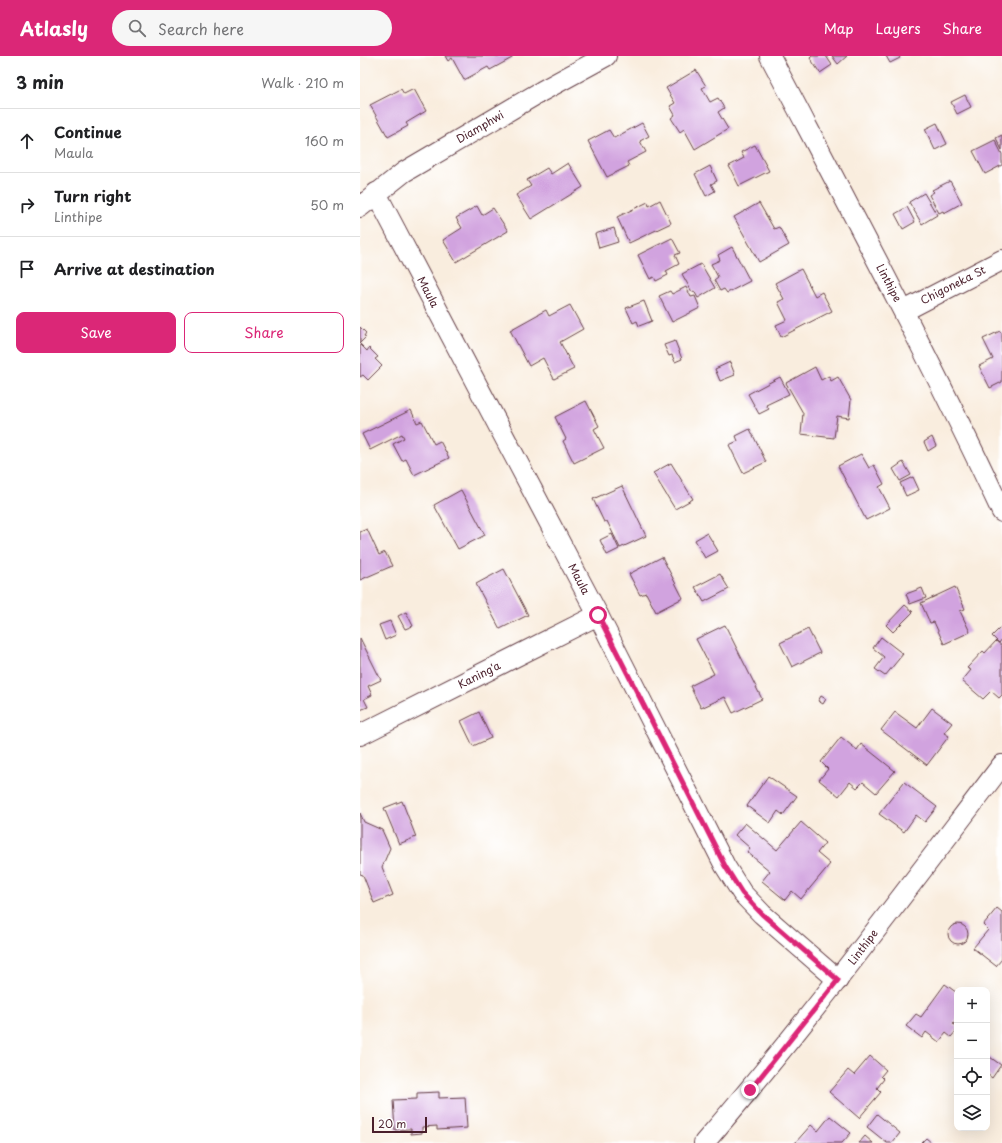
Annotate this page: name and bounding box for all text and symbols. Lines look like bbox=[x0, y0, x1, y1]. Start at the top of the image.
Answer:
search box bbox=[112, 10, 392, 46]
text: Atlasly bbox=[20, 14, 88, 42]
icon: search bbox=[126, 17, 148, 39]
text: Search here bbox=[158, 17, 244, 40]
text: Map bbox=[824, 18, 854, 39]
text: Layers bbox=[876, 18, 921, 39]
text: Share bbox=[943, 18, 982, 39]
text: 3 min bbox=[16, 69, 64, 95]
text: Walk · 210 m bbox=[261, 73, 344, 92]
street label: Diamphwi bbox=[453, 106, 507, 147]
text: Continue bbox=[54, 120, 122, 143]
icon: ahead bbox=[16, 130, 38, 152]
text: 160 m bbox=[305, 131, 344, 150]
text: Maula bbox=[54, 143, 93, 162]
text: Turn right bbox=[54, 184, 131, 207]
icon: right bbox=[16, 194, 38, 216]
text: 50 m bbox=[310, 195, 344, 214]
text: Linthipe bbox=[54, 207, 102, 226]
text: Arrive at destination bbox=[54, 257, 215, 280]
icon: arrive bbox=[16, 258, 38, 280]
street label: Linthipe bbox=[872, 261, 907, 305]
street label: Chigoneka St bbox=[917, 261, 989, 308]
street label: Maula bbox=[413, 273, 444, 311]
button: Save bbox=[16, 312, 176, 353]
button: Share bbox=[184, 312, 344, 353]
street label: Maula bbox=[564, 560, 595, 598]
route start bbox=[589, 606, 607, 624]
street label: Kaning'a bbox=[454, 657, 503, 693]
street label: Linthipe bbox=[843, 925, 882, 968]
map controls bbox=[954, 987, 990, 1131]
button: + bbox=[954, 987, 990, 1023]
button: − bbox=[954, 1023, 990, 1059]
button: locate bbox=[954, 1059, 990, 1095]
route end bbox=[741, 1081, 759, 1099]
button: layers bbox=[954, 1095, 990, 1131]
scale bar bbox=[372, 1115, 427, 1134]
text: 20 m bbox=[378, 1115, 406, 1132]

